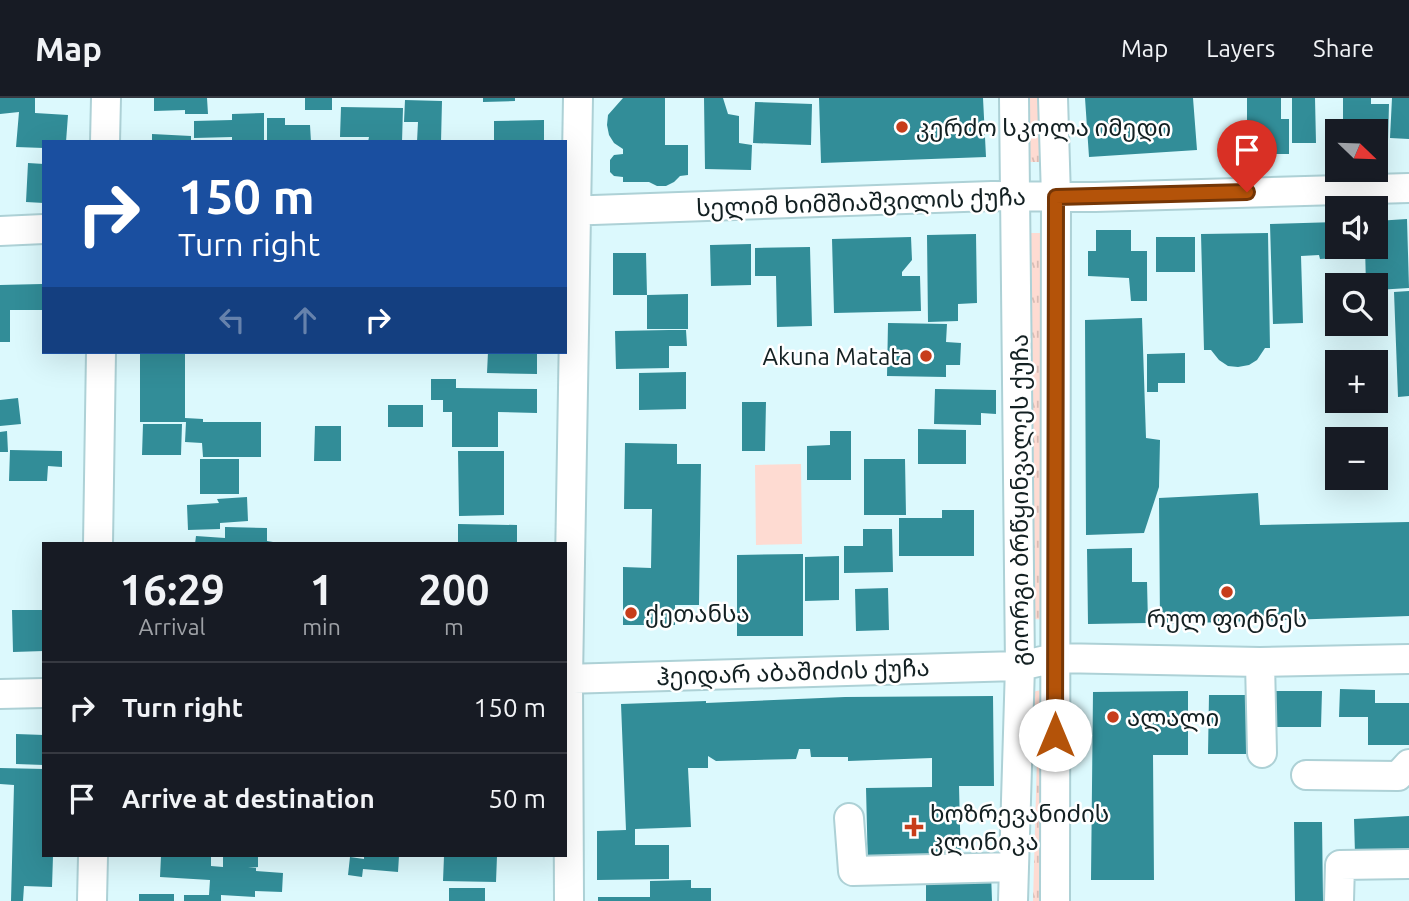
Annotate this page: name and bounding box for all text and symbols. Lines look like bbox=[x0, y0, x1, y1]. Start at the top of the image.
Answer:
text: Map bbox=[35, 30, 102, 67]
text: Map bbox=[1121, 35, 1168, 62]
text: Layers bbox=[1206, 35, 1275, 62]
text: Share bbox=[1313, 35, 1374, 62]
place label: კერძო სკოლა იმედი bbox=[916, 114, 1171, 142]
marker: კერძო სკოლა იმედი bbox=[894, 119, 910, 135]
north arrow bbox=[1325, 119, 1388, 182]
map controls bbox=[1325, 119, 1388, 490]
pin bbox=[1217, 120, 1277, 192]
icon: arrive bbox=[1228, 131, 1266, 169]
icon: right bbox=[63, 168, 154, 259]
text: 150 m bbox=[178, 168, 315, 223]
street label: სელიმ ხიმშიაშვილის ქუჩა bbox=[696, 183, 1026, 222]
button: sound bbox=[1325, 196, 1388, 259]
text: Turn right bbox=[178, 226, 320, 262]
button: search bbox=[1325, 273, 1388, 336]
icon: left bbox=[213, 301, 251, 339]
icon: ahead bbox=[286, 301, 324, 339]
icon: right bbox=[359, 301, 397, 339]
street label: გიორგი ბრწყინვალეს ქუჩა bbox=[1006, 334, 1034, 666]
place label: Akuna Matata bbox=[762, 343, 912, 370]
marker: Akuna Matata bbox=[918, 348, 934, 364]
button: + bbox=[1325, 350, 1388, 413]
button: − bbox=[1325, 427, 1388, 490]
text: 16:29 bbox=[120, 566, 225, 613]
text: 1 bbox=[310, 566, 333, 613]
text: 200 bbox=[418, 566, 489, 613]
marker: რულ ფიტნეს bbox=[1219, 584, 1235, 600]
place label: ქეთანსა bbox=[645, 600, 750, 628]
marker: ქეთანსა bbox=[623, 605, 639, 621]
place label: რულ ფიტნეს bbox=[1147, 605, 1307, 633]
text: Arrival bbox=[139, 614, 206, 639]
text: min bbox=[302, 614, 341, 639]
text: m bbox=[444, 614, 464, 639]
street label: ჰეიდარ აბაშიძის ქუჩა bbox=[656, 654, 930, 691]
icon: right bbox=[63, 689, 101, 727]
text: Turn right bbox=[122, 693, 243, 722]
text: 150 m bbox=[474, 693, 546, 722]
position arrow bbox=[1018, 698, 1092, 772]
place label: ალალი bbox=[1127, 704, 1219, 732]
marker: ალალი bbox=[1105, 709, 1121, 725]
icon: arrive bbox=[63, 780, 101, 818]
text: Arrive at destination bbox=[122, 784, 375, 813]
text: 50 m bbox=[488, 784, 546, 813]
place label: ხოზრევანიძის კლინიკა bbox=[930, 800, 1109, 856]
marker: ხოზრევანიძის კლინიკა bbox=[904, 817, 924, 837]

